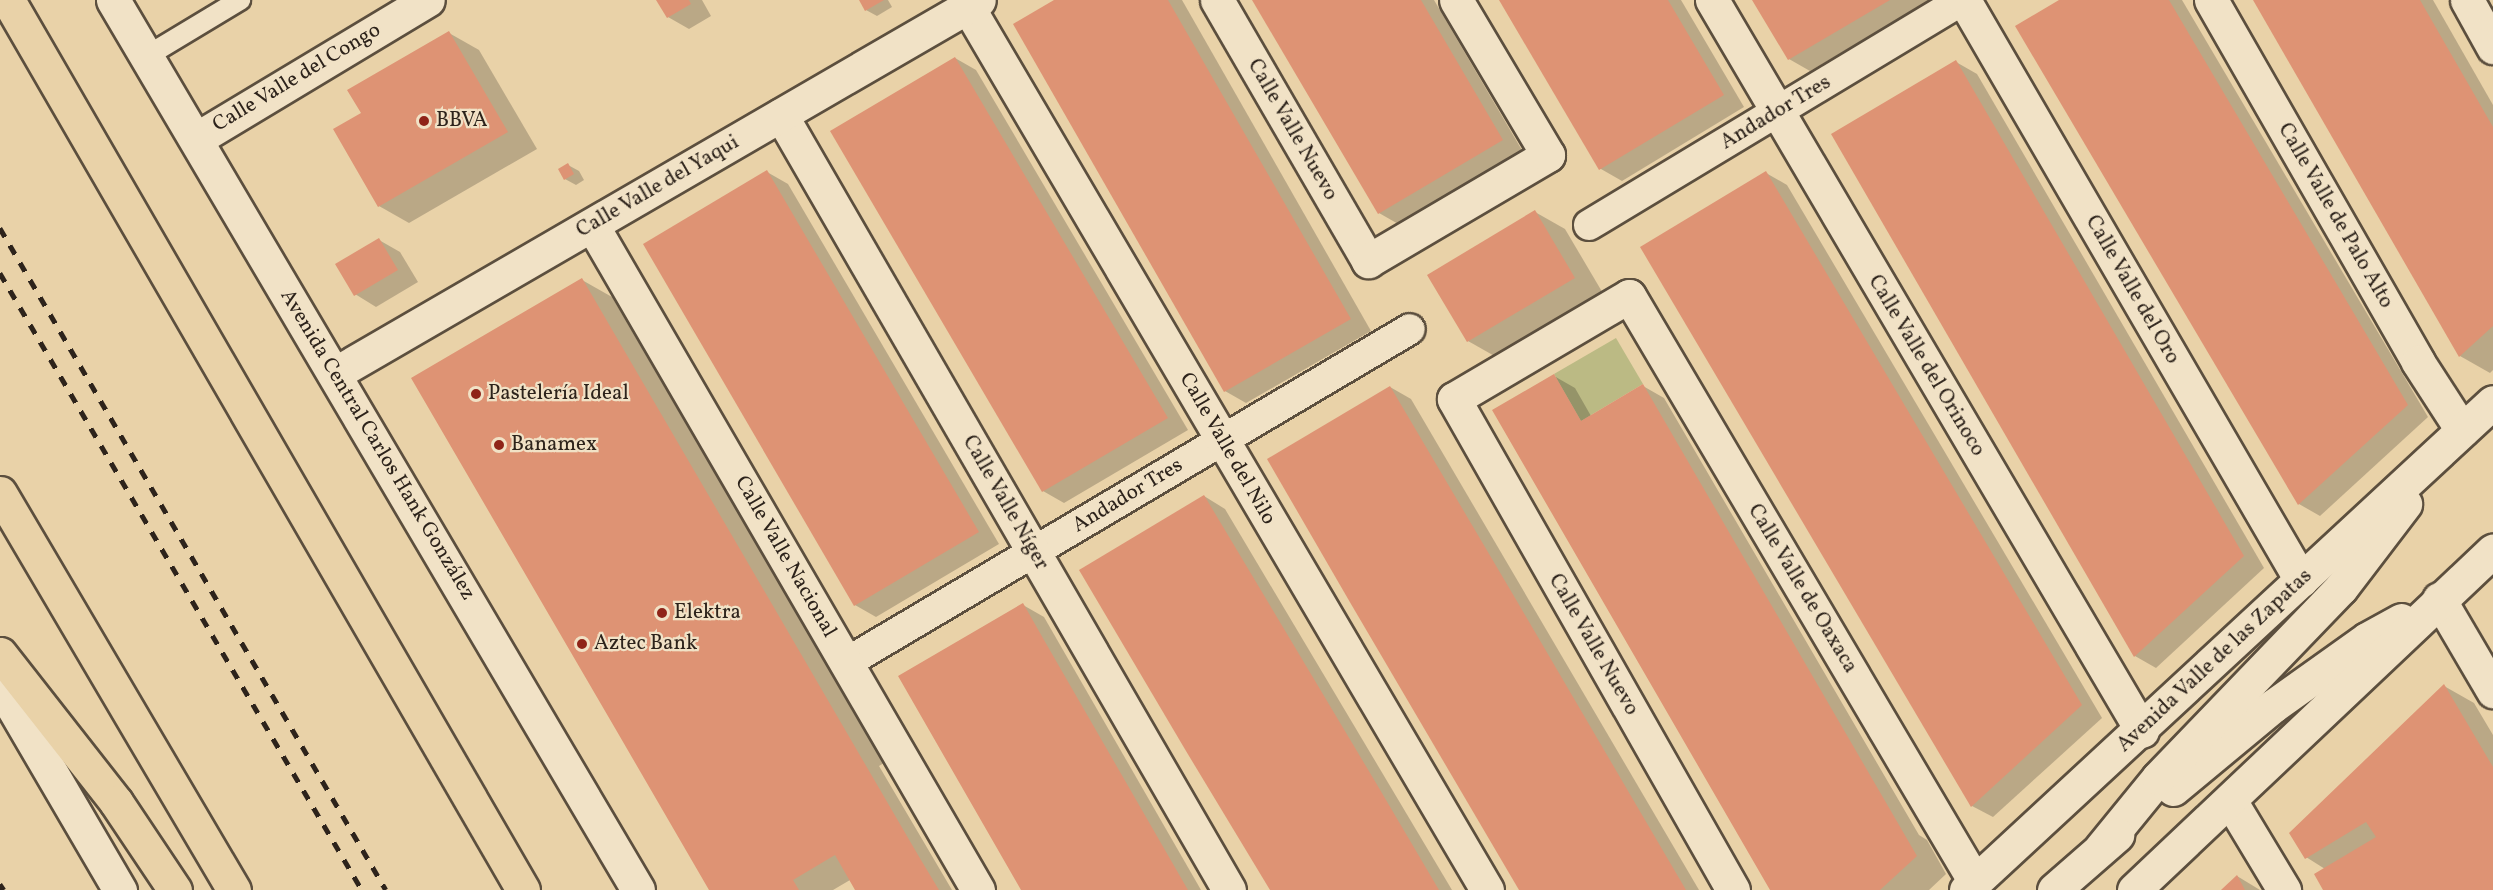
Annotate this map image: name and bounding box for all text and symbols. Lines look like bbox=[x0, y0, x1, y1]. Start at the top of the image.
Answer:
street label: Calle Valle del Congo bbox=[208, 18, 386, 138]
street label: Calle Valle Nuevo bbox=[1241, 55, 1343, 205]
street label: Andador Tres bbox=[1716, 70, 1836, 156]
place label: BBVA bbox=[436, 108, 488, 134]
marker: BBVA bbox=[417, 114, 431, 128]
street label: Calle Valle de Palo Alto bbox=[2272, 119, 2398, 313]
street label: Calle Valle del Yaqui bbox=[572, 130, 744, 244]
street label: Calle Valle del Oro bbox=[2079, 211, 2185, 369]
street label: Calle Valle del Orinoco bbox=[1862, 271, 1990, 461]
street label: Avenida Central Carlos Hank González bbox=[274, 285, 480, 605]
street label: Calle Valle del Nilo bbox=[1173, 368, 1281, 530]
place label: Pastelería Ideal bbox=[488, 381, 629, 407]
marker: Pastelería Ideal bbox=[469, 387, 483, 401]
street label: Calle Valle Níger bbox=[956, 431, 1054, 575]
place label: Banamex bbox=[511, 432, 597, 458]
marker: Banamex bbox=[492, 438, 506, 452]
street label: Andador Tres bbox=[1068, 453, 1188, 539]
street label: Calle Valle Nacional bbox=[728, 472, 842, 642]
street label: Calle Valle de Oaxaca bbox=[1741, 500, 1863, 678]
street label: Avenida Valle de las Zapatas bbox=[2112, 564, 2318, 758]
street label: Calle Valle Nuevo bbox=[1542, 570, 1644, 720]
place label: Elektra bbox=[674, 600, 741, 626]
marker: Elektra bbox=[655, 606, 669, 620]
place label: Aztec Bank bbox=[594, 631, 698, 657]
marker: Aztec Bank bbox=[575, 637, 589, 651]

